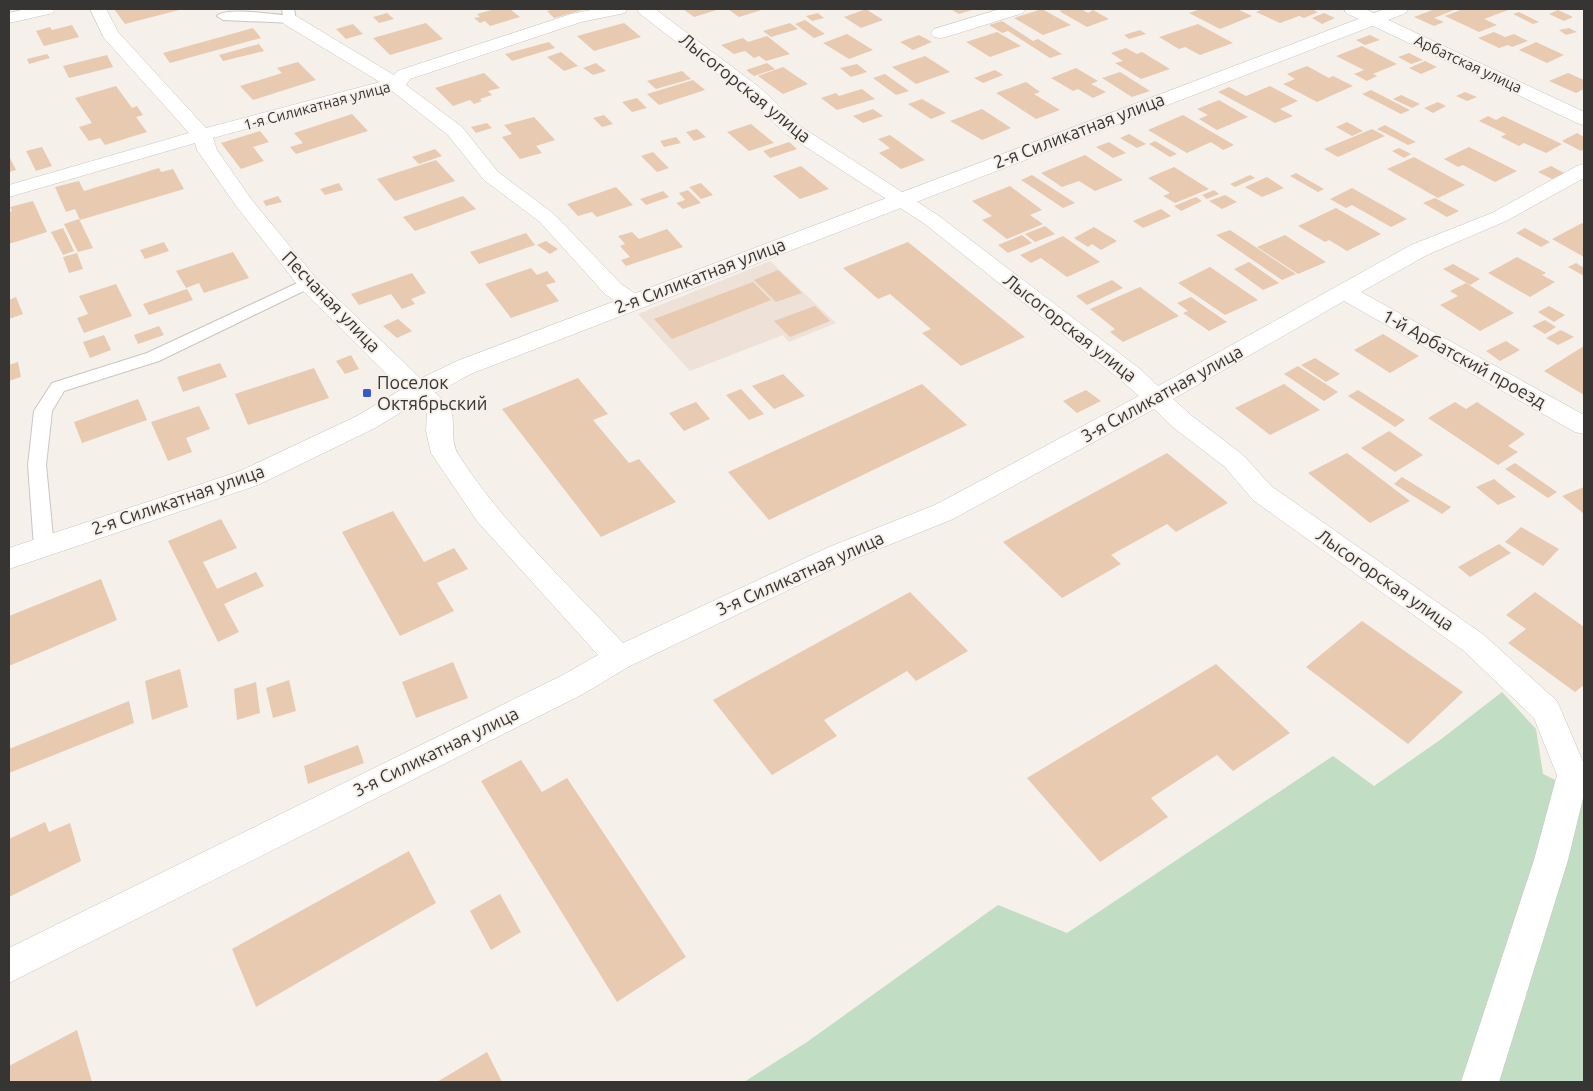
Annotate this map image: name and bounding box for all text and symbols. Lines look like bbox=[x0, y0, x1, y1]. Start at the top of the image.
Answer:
street label: Лысогорская улица bbox=[676, 28, 815, 146]
street label: Арбатская улица bbox=[1412, 31, 1525, 96]
street label: 1-я Силикатная улица bbox=[242, 78, 392, 133]
street label: 2-я Силикатная улица bbox=[990, 88, 1167, 172]
street label: 2-я Силикатная улица bbox=[611, 233, 788, 317]
street label: Песчаная улица bbox=[279, 247, 385, 356]
street label: Лысогорская улица bbox=[1000, 269, 1141, 385]
street label: 1-й Арбатский проезд bbox=[1379, 305, 1550, 412]
street label: 3-я Силикатная улица bbox=[1077, 340, 1246, 446]
place label: Поселок Октябрьский bbox=[377, 372, 487, 413]
marker: Поселок Октябрьский bbox=[361, 387, 373, 399]
street label: 2-я Силикатная улица bbox=[89, 460, 267, 538]
street label: Лысогорская улица bbox=[1313, 524, 1458, 634]
street label: 3-я Силикатная улица bbox=[713, 527, 887, 619]
street label: 3-я Силикатная улица bbox=[350, 702, 521, 800]

